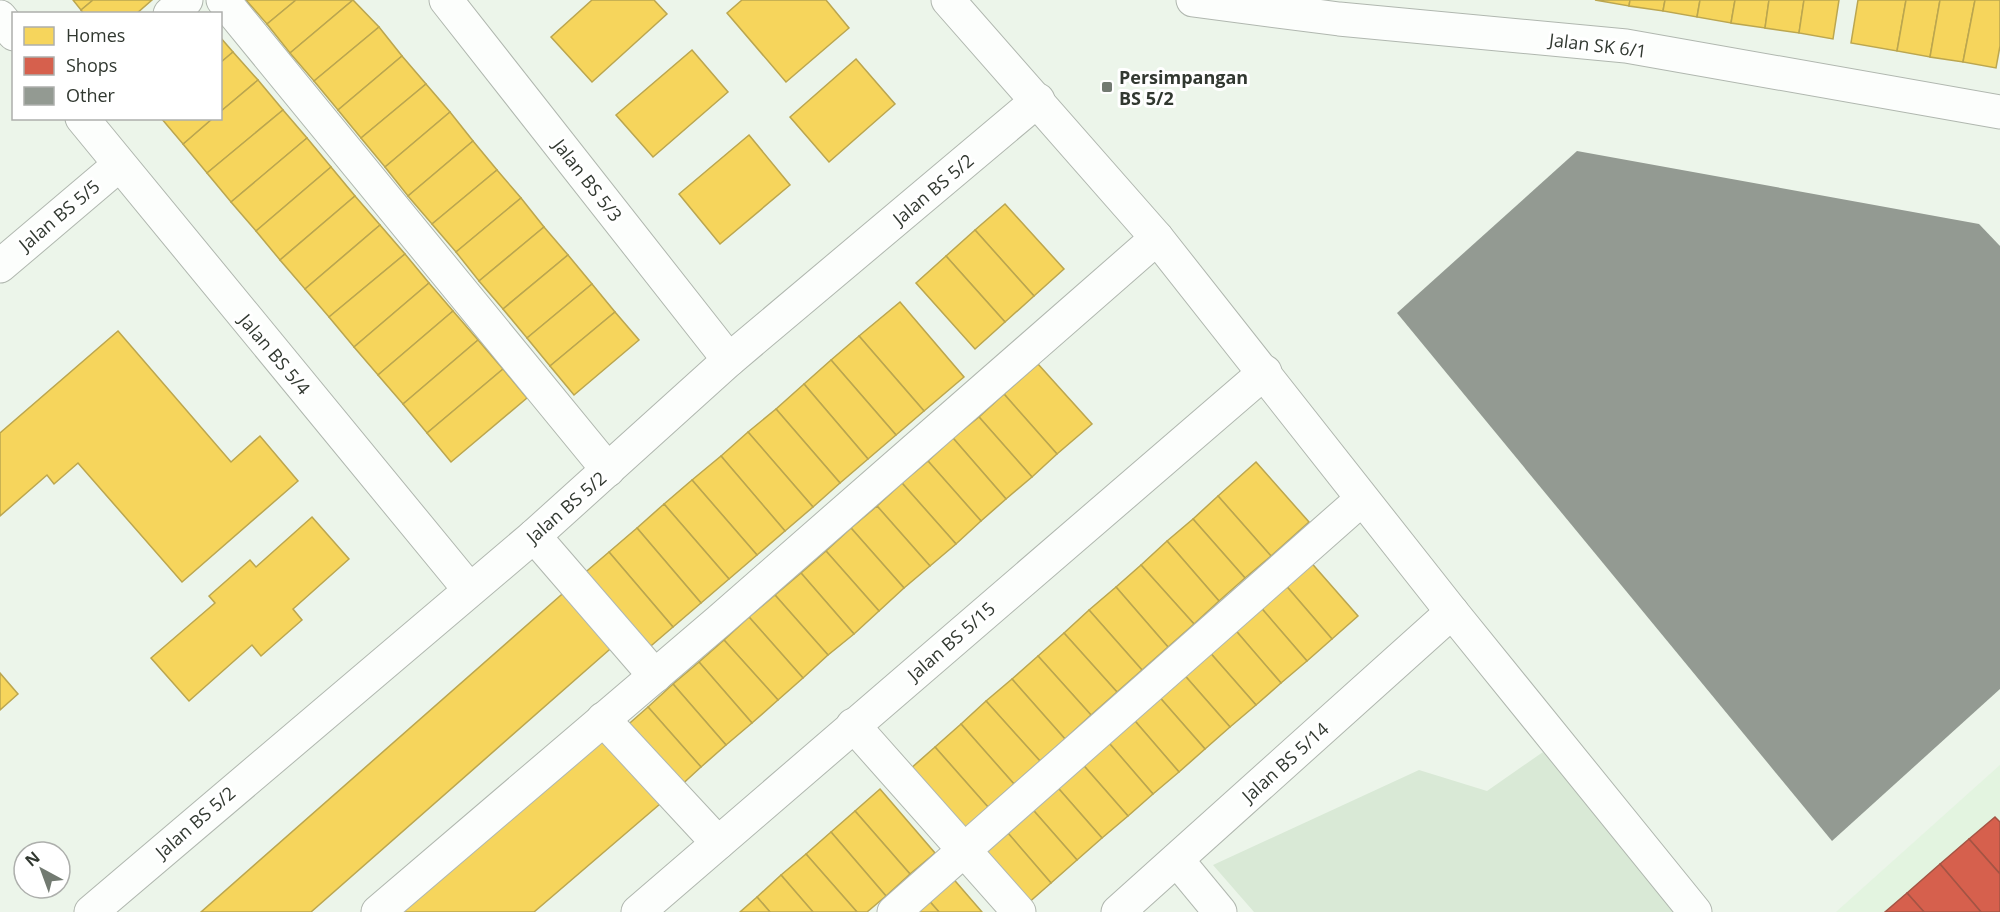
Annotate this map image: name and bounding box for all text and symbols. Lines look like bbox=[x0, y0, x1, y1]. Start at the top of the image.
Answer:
legend bbox=[12, 12, 222, 120]
text: Homes bbox=[66, 23, 125, 47]
street label: Jalan SK 6/1 bbox=[1546, 27, 1648, 63]
text: Shops bbox=[66, 53, 117, 77]
place label: Persimpangan BS 5/2 bbox=[1119, 65, 1248, 110]
marker: Persimpangan BS 5/2 bbox=[1100, 80, 1114, 94]
text: Other bbox=[66, 83, 116, 107]
street label: Jalan BS 5/3 bbox=[547, 132, 628, 226]
street label: Jalan BS 5/2 bbox=[886, 148, 978, 231]
street label: Jalan BS 5/5 bbox=[12, 174, 104, 257]
street label: Jalan BS 5/4 bbox=[233, 307, 316, 399]
street label: Jalan BS 5/2 bbox=[519, 466, 611, 550]
street label: Jalan BS 5/15 bbox=[901, 596, 1000, 687]
street label: Jalan BS 5/14 bbox=[1235, 717, 1333, 809]
street label: Jalan BS 5/2 bbox=[148, 781, 240, 865]
north arrow bbox=[12, 840, 72, 900]
text: N bbox=[20, 846, 44, 871]

